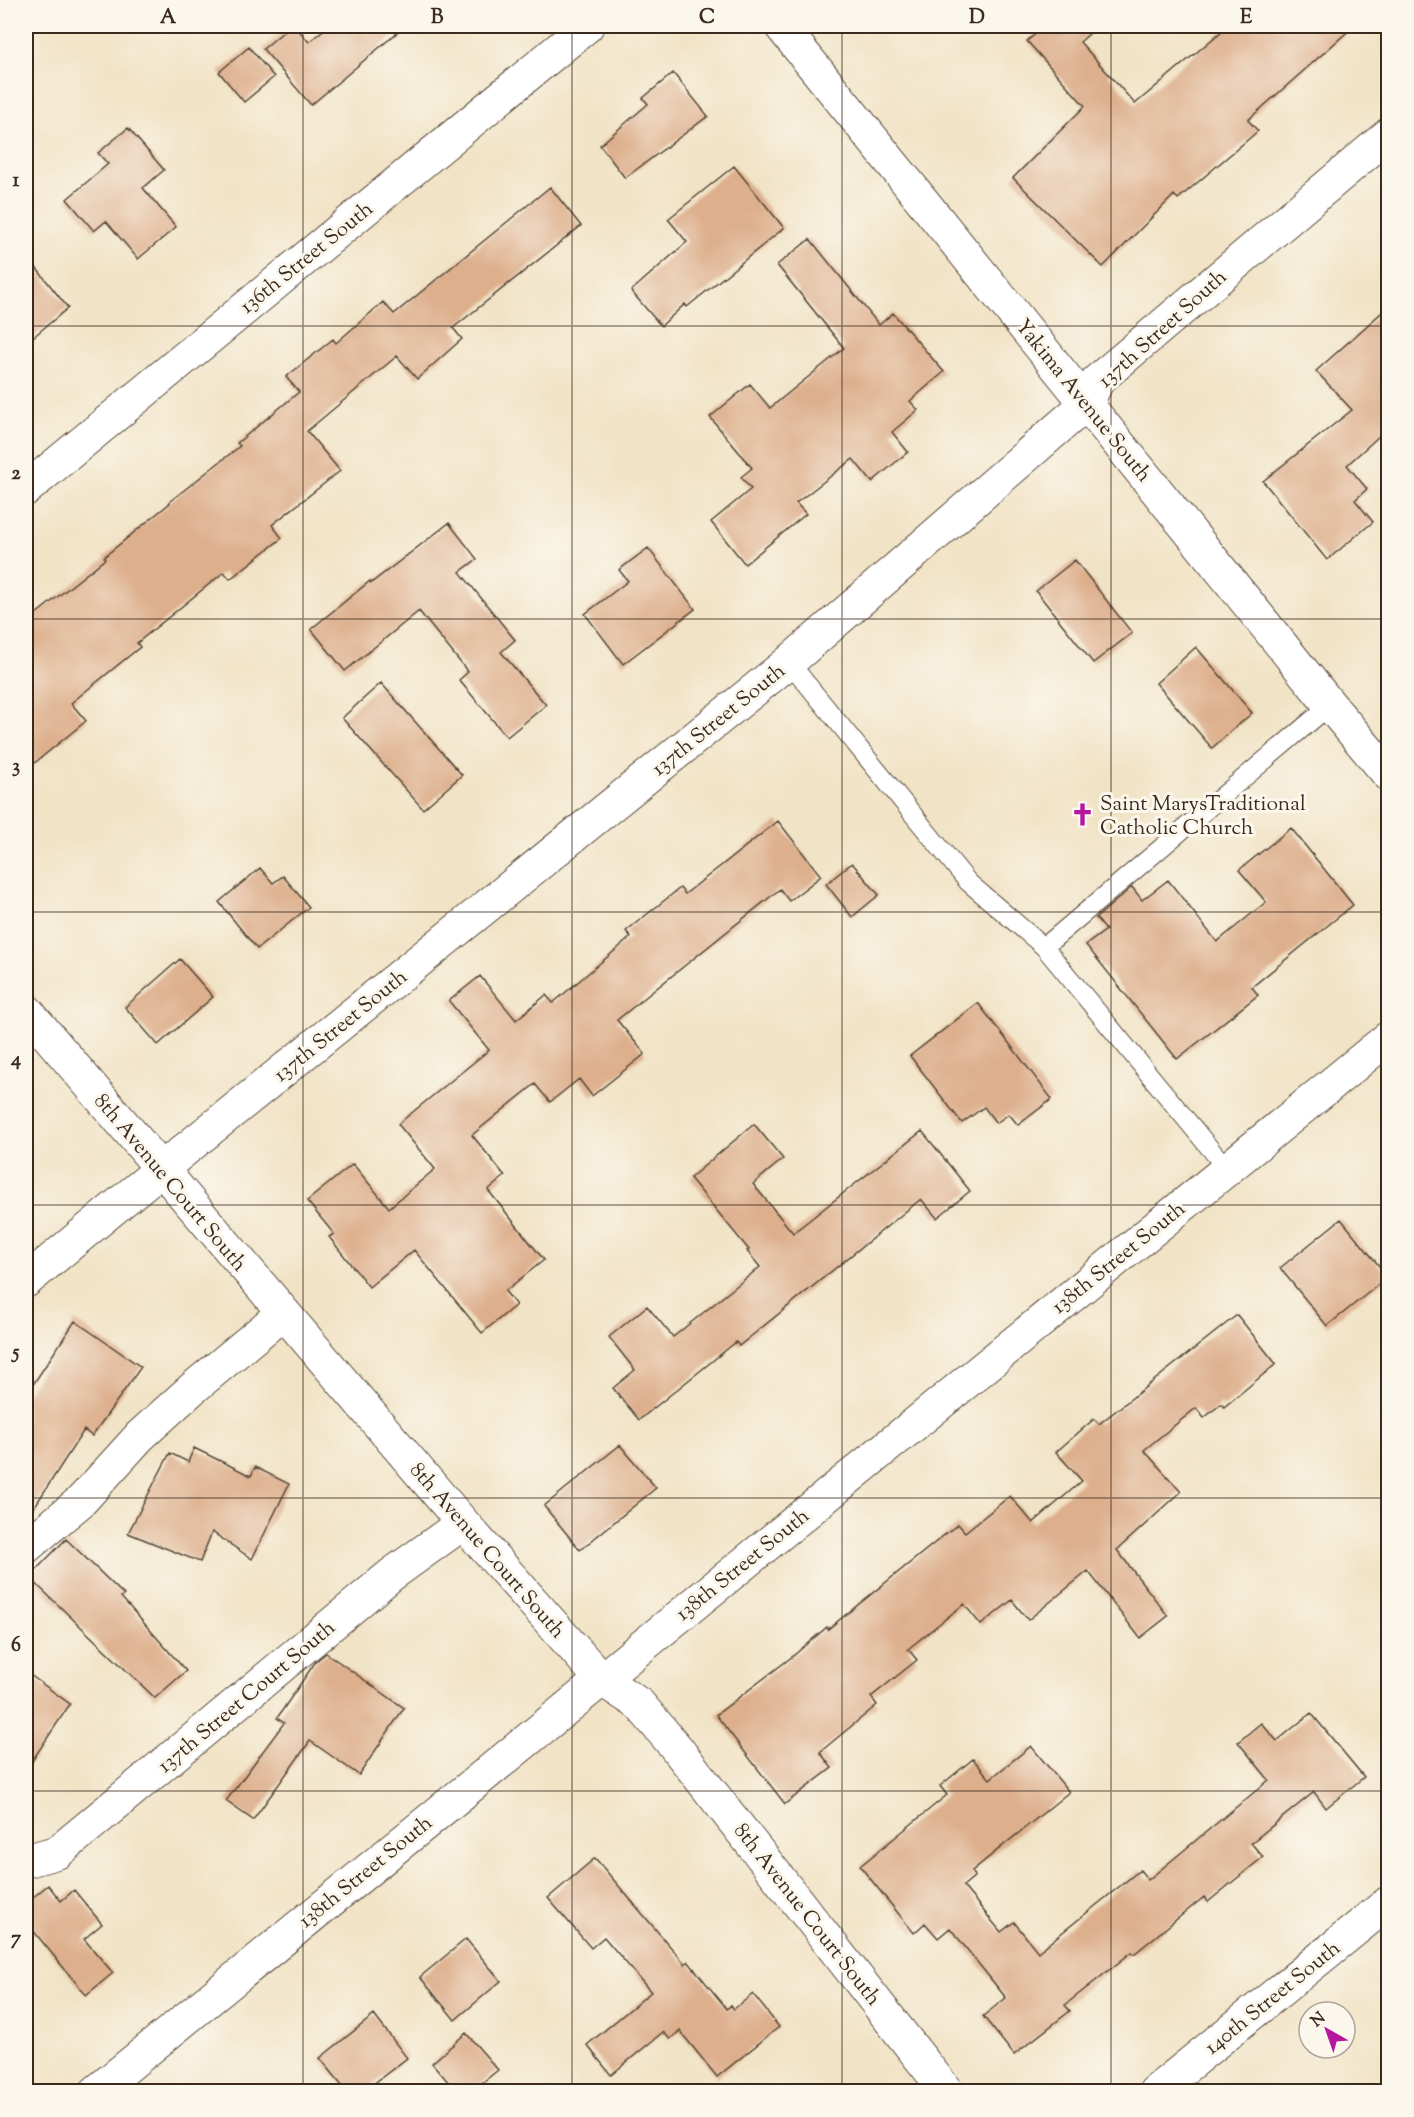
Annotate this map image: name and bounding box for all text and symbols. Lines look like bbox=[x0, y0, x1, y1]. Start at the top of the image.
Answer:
text: A bbox=[160, 4, 177, 33]
text: B bbox=[431, 4, 444, 33]
text: C bbox=[699, 4, 715, 33]
text: D bbox=[969, 4, 985, 33]
text: E bbox=[1240, 4, 1253, 33]
text: 1 bbox=[13, 167, 20, 196]
street label: 136th Street South bbox=[234, 195, 380, 322]
street label: 137th Street South bbox=[1092, 263, 1234, 396]
street label: Yakima Avenue South bbox=[1007, 313, 1158, 489]
text: 2 bbox=[11, 460, 21, 489]
street label: 137th Street South bbox=[646, 657, 793, 784]
text: 3 bbox=[12, 753, 20, 782]
place label: Saint MarysTraditional Catholic Church bbox=[1100, 790, 1306, 844]
church icon: Saint MarysTraditional Catholic Church bbox=[1069, 802, 1095, 828]
street label: 137th Street South bbox=[268, 963, 415, 1090]
text: 4 bbox=[10, 1046, 21, 1075]
street label: 8th Avenue Court South bbox=[86, 1088, 253, 1279]
street label: 138th Street South bbox=[1046, 1195, 1193, 1322]
text: 5 bbox=[11, 1339, 20, 1368]
street label: 8th Avenue Court South bbox=[402, 1457, 571, 1646]
street label: 138th Street South bbox=[670, 1502, 817, 1629]
street label: 137th Street Court South bbox=[152, 1614, 343, 1781]
text: 6 bbox=[11, 1632, 21, 1661]
street label: 138th Street South bbox=[293, 1809, 440, 1936]
street label: 8th Avenue Court South bbox=[726, 1818, 887, 2013]
text: 7 bbox=[11, 1925, 22, 1954]
street label: 140th Street South bbox=[1199, 1934, 1348, 2063]
north arrow bbox=[1297, 2000, 1357, 2060]
text: N bbox=[1307, 2007, 1331, 2033]

